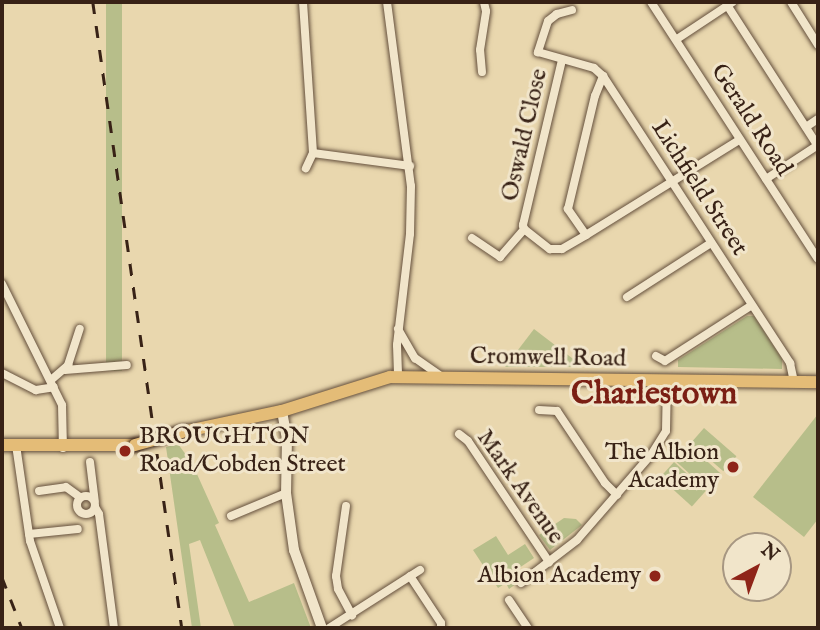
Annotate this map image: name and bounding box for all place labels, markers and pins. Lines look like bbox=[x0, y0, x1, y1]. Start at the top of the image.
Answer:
place label: BROUGHTON Road/Cobden Street bbox=[139, 423, 346, 479]
place label: The Albion Academy bbox=[605, 439, 719, 495]
marker: BROUGHTON Road/Cobden Street bbox=[117, 443, 133, 459]
marker: The Albion Academy bbox=[725, 459, 741, 475]
place label: Albion Academy bbox=[477, 562, 641, 590]
marker: Albion Academy bbox=[647, 568, 663, 584]

